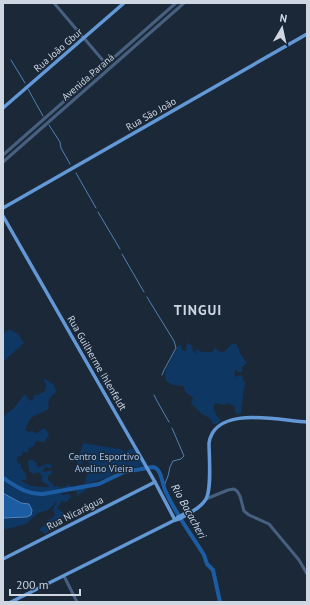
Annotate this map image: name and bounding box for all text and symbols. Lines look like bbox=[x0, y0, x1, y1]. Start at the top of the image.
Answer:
north arrow bbox=[262, 8, 302, 48]
text: N bbox=[279, 11, 288, 26]
street label: Rua João Gbur bbox=[31, 25, 86, 75]
street label: Avenida Paraná bbox=[59, 51, 117, 103]
street label: Rua São João bbox=[124, 94, 178, 134]
district label: TINGUI bbox=[174, 301, 222, 319]
street label: Rua Guilherme Ihlenfeldt bbox=[64, 313, 130, 413]
park label: Centro Esportivo Avelino Vieira bbox=[69, 450, 139, 475]
water label: Rio Bacacheri bbox=[168, 481, 210, 542]
street label: Rua Nicarágua bbox=[44, 493, 106, 533]
scale bar bbox=[10, 571, 80, 597]
text: 200 m bbox=[16, 577, 49, 592]

